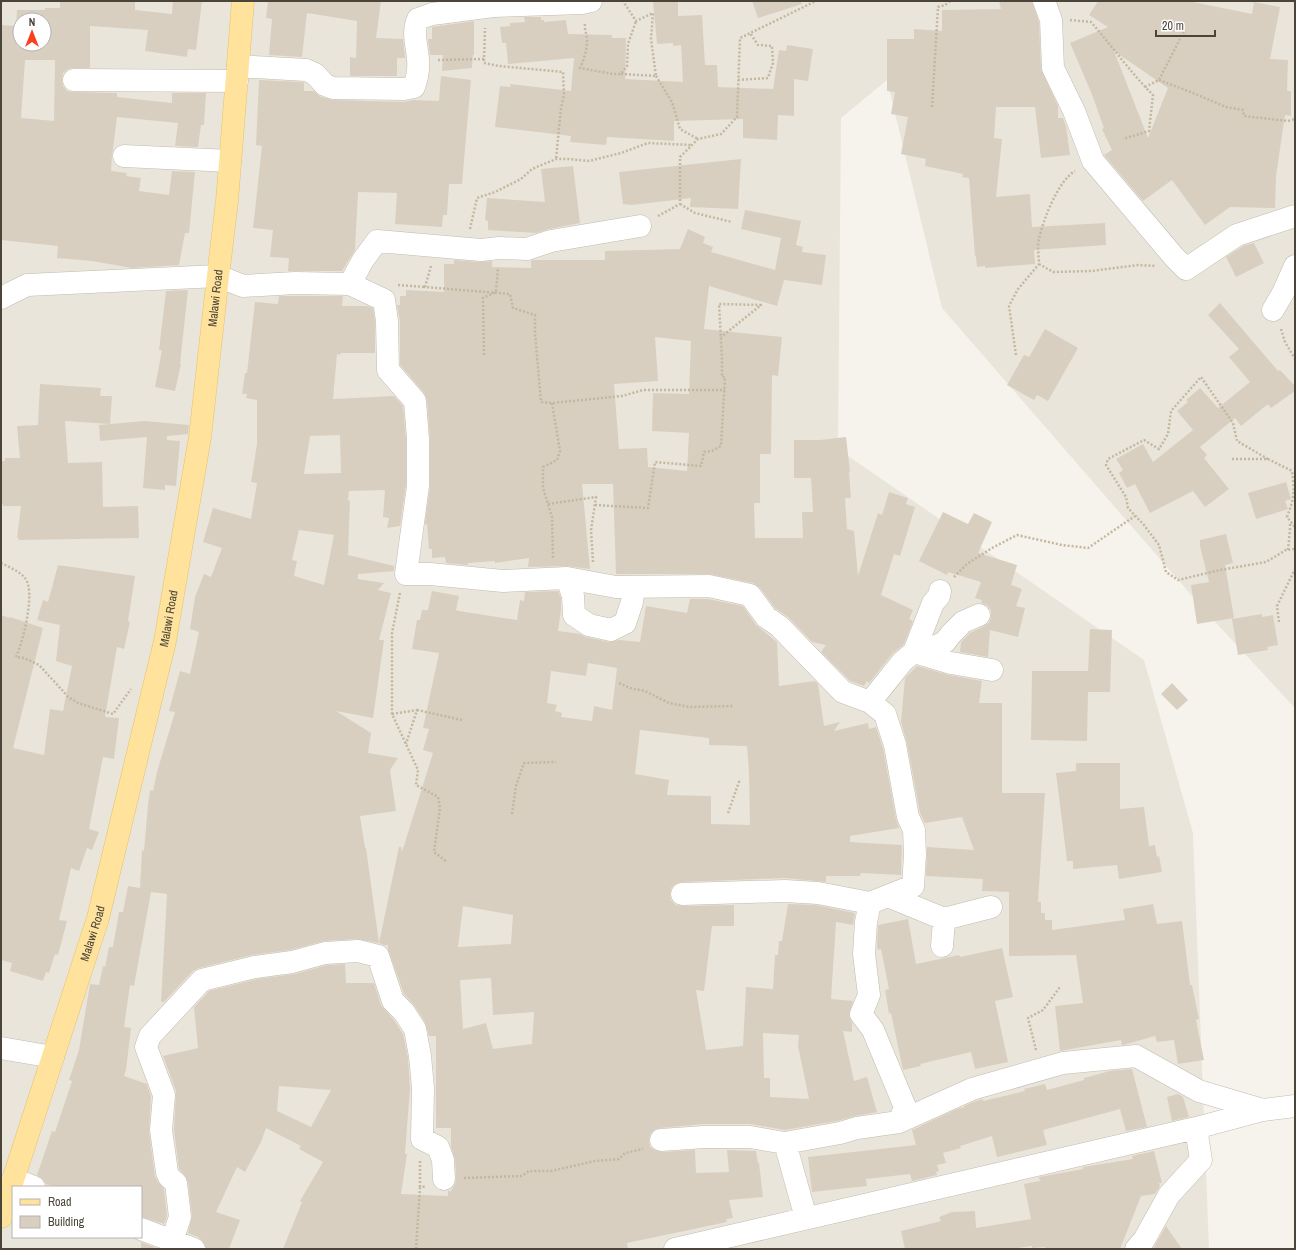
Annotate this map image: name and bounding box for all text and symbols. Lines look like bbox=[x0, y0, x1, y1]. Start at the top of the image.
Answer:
north arrow bbox=[12, 12, 52, 52]
scale bar bbox=[1156, 12, 1215, 38]
text: N bbox=[29, 15, 35, 29]
text: 20 m bbox=[1162, 18, 1184, 34]
street label: Malawi Road bbox=[204, 269, 227, 328]
street label: Malawi Road bbox=[156, 589, 182, 649]
street label: Malawi Road bbox=[76, 904, 109, 963]
legend bbox=[12, 1186, 142, 1238]
text: Road bbox=[48, 1194, 72, 1210]
text: Building bbox=[48, 1214, 85, 1230]

